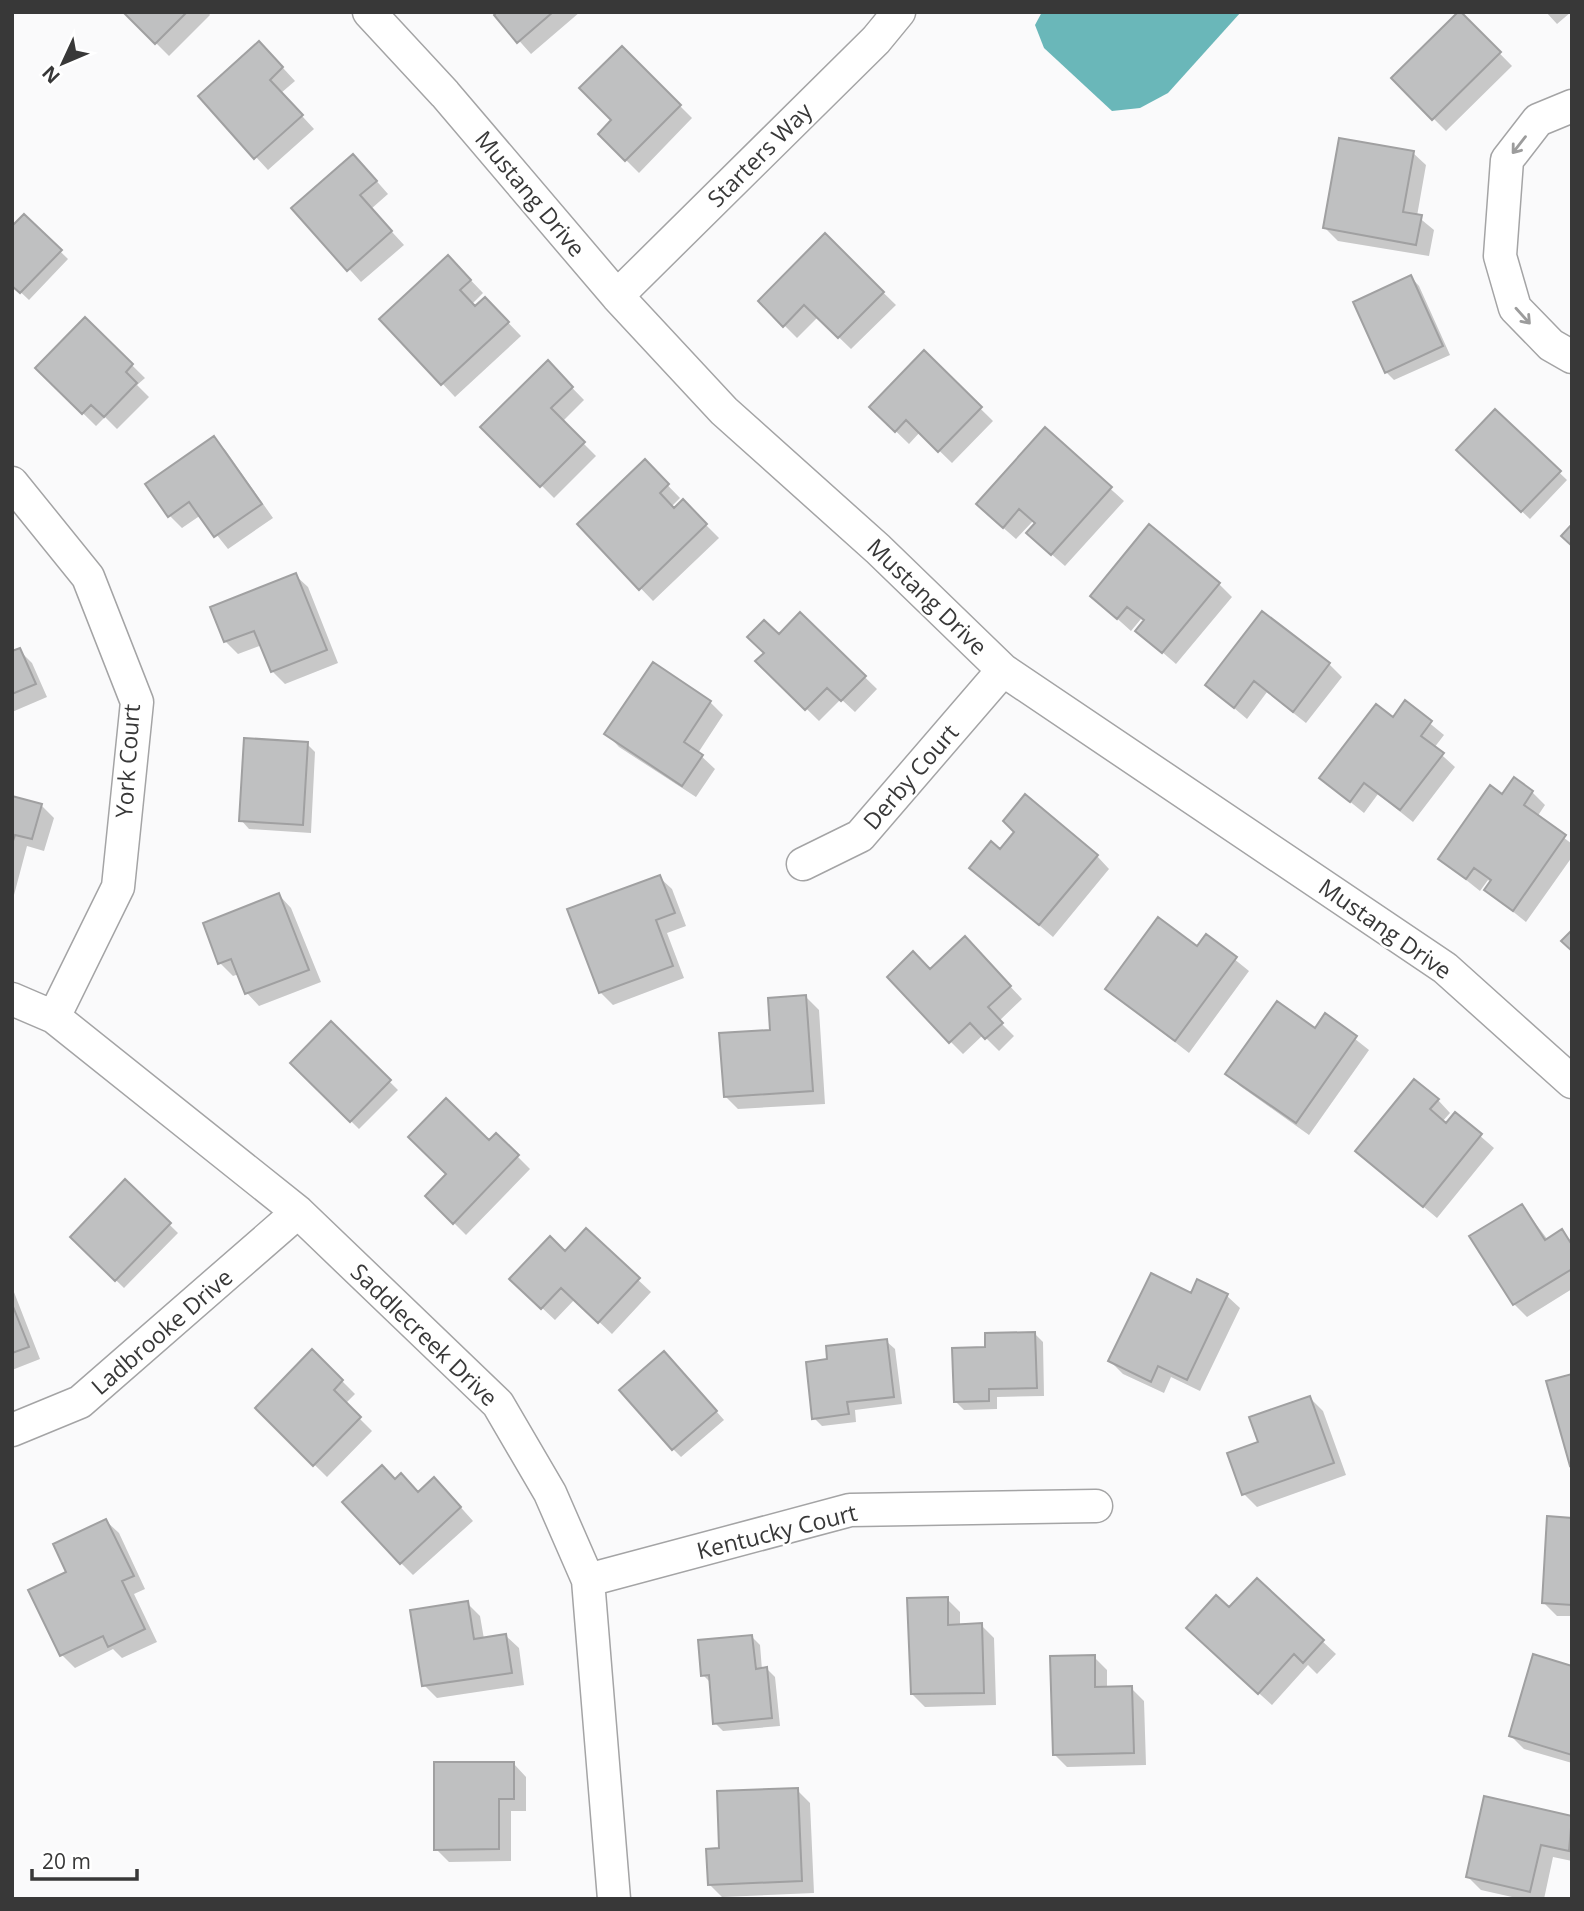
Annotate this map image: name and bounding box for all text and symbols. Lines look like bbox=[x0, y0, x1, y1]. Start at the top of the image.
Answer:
north arrow bbox=[28, 28, 98, 98]
text: N bbox=[36, 60, 65, 89]
street label: Starters Way bbox=[700, 95, 819, 214]
street label: Mustang Drive bbox=[468, 123, 593, 263]
one-way arrow bbox=[1511, 135, 1526, 154]
one-way arrow bbox=[1515, 307, 1531, 325]
street label: Mustang Drive bbox=[861, 531, 995, 662]
street label: York Court bbox=[107, 703, 147, 819]
street label: Derby Court bbox=[855, 717, 965, 836]
street label: Mustang Drive bbox=[1313, 870, 1458, 986]
street label: Saddlecreek Drive bbox=[344, 1256, 505, 1413]
street label: Ladbrooke Drive bbox=[84, 1261, 239, 1401]
street label: Kentucky Court bbox=[693, 1496, 860, 1566]
scale bar bbox=[32, 1838, 136, 1882]
text: 20 m bbox=[42, 1847, 91, 1875]

